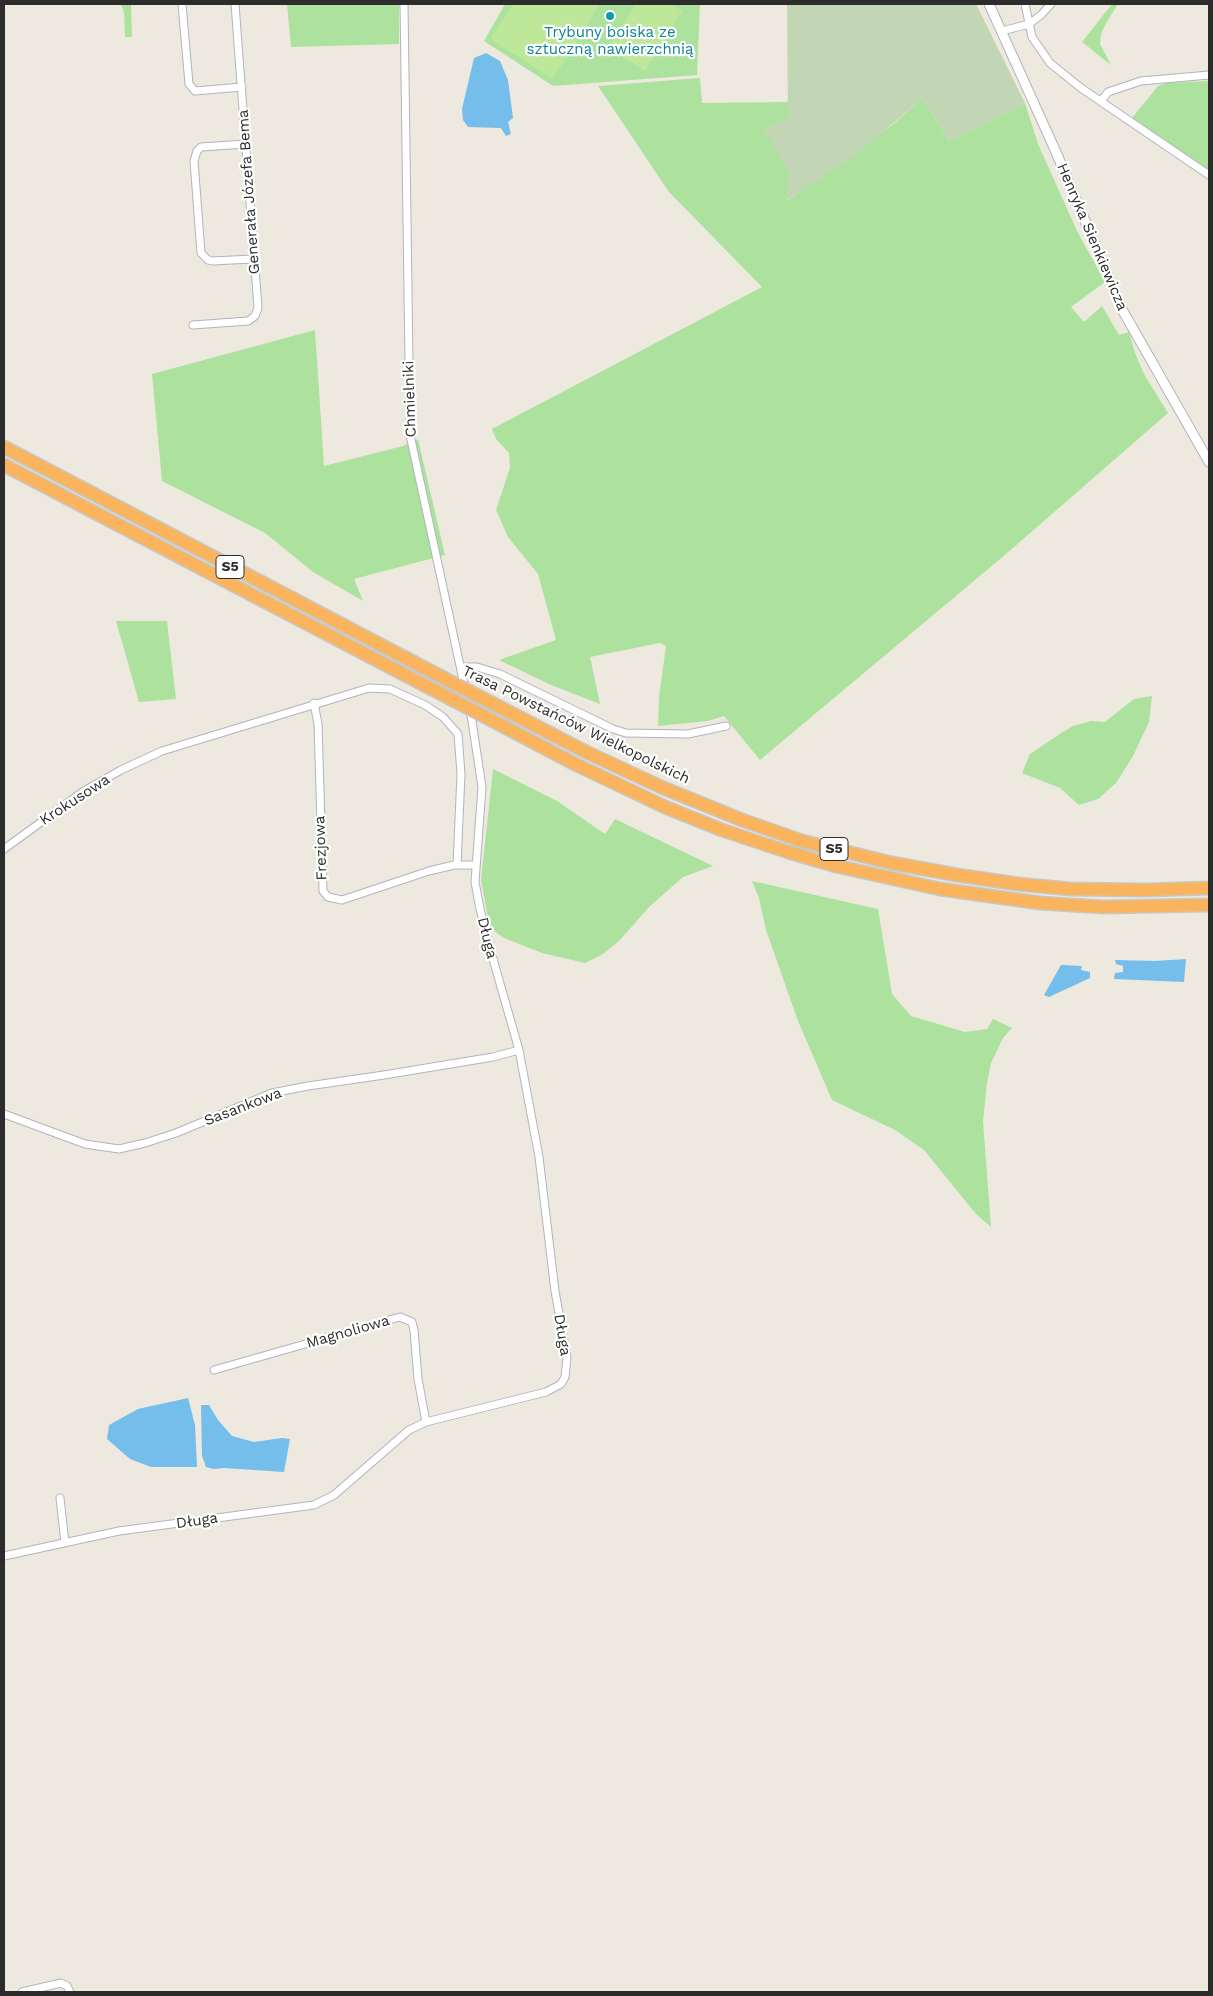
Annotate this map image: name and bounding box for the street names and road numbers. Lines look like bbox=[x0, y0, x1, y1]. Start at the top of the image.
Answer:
street label: Generała Józefa Bema bbox=[234, 109, 264, 275]
street label: Henryka Sienkiewicza bbox=[1053, 161, 1131, 313]
street label: Chmielniki bbox=[400, 360, 420, 438]
road number: S5 bbox=[216, 556, 244, 578]
street label: Trasa Powstańców Wielkopolskich bbox=[459, 662, 693, 788]
street label: Krokusowa bbox=[37, 771, 113, 829]
street label: Frezjowa bbox=[311, 815, 331, 881]
road number: S5 bbox=[820, 838, 848, 861]
street label: Długa bbox=[473, 915, 501, 961]
street label: Sasankowa bbox=[202, 1084, 284, 1130]
street label: Magnoliowa bbox=[304, 1312, 392, 1352]
street label: Długa bbox=[550, 1313, 574, 1357]
street label: Długa bbox=[175, 1509, 219, 1533]

